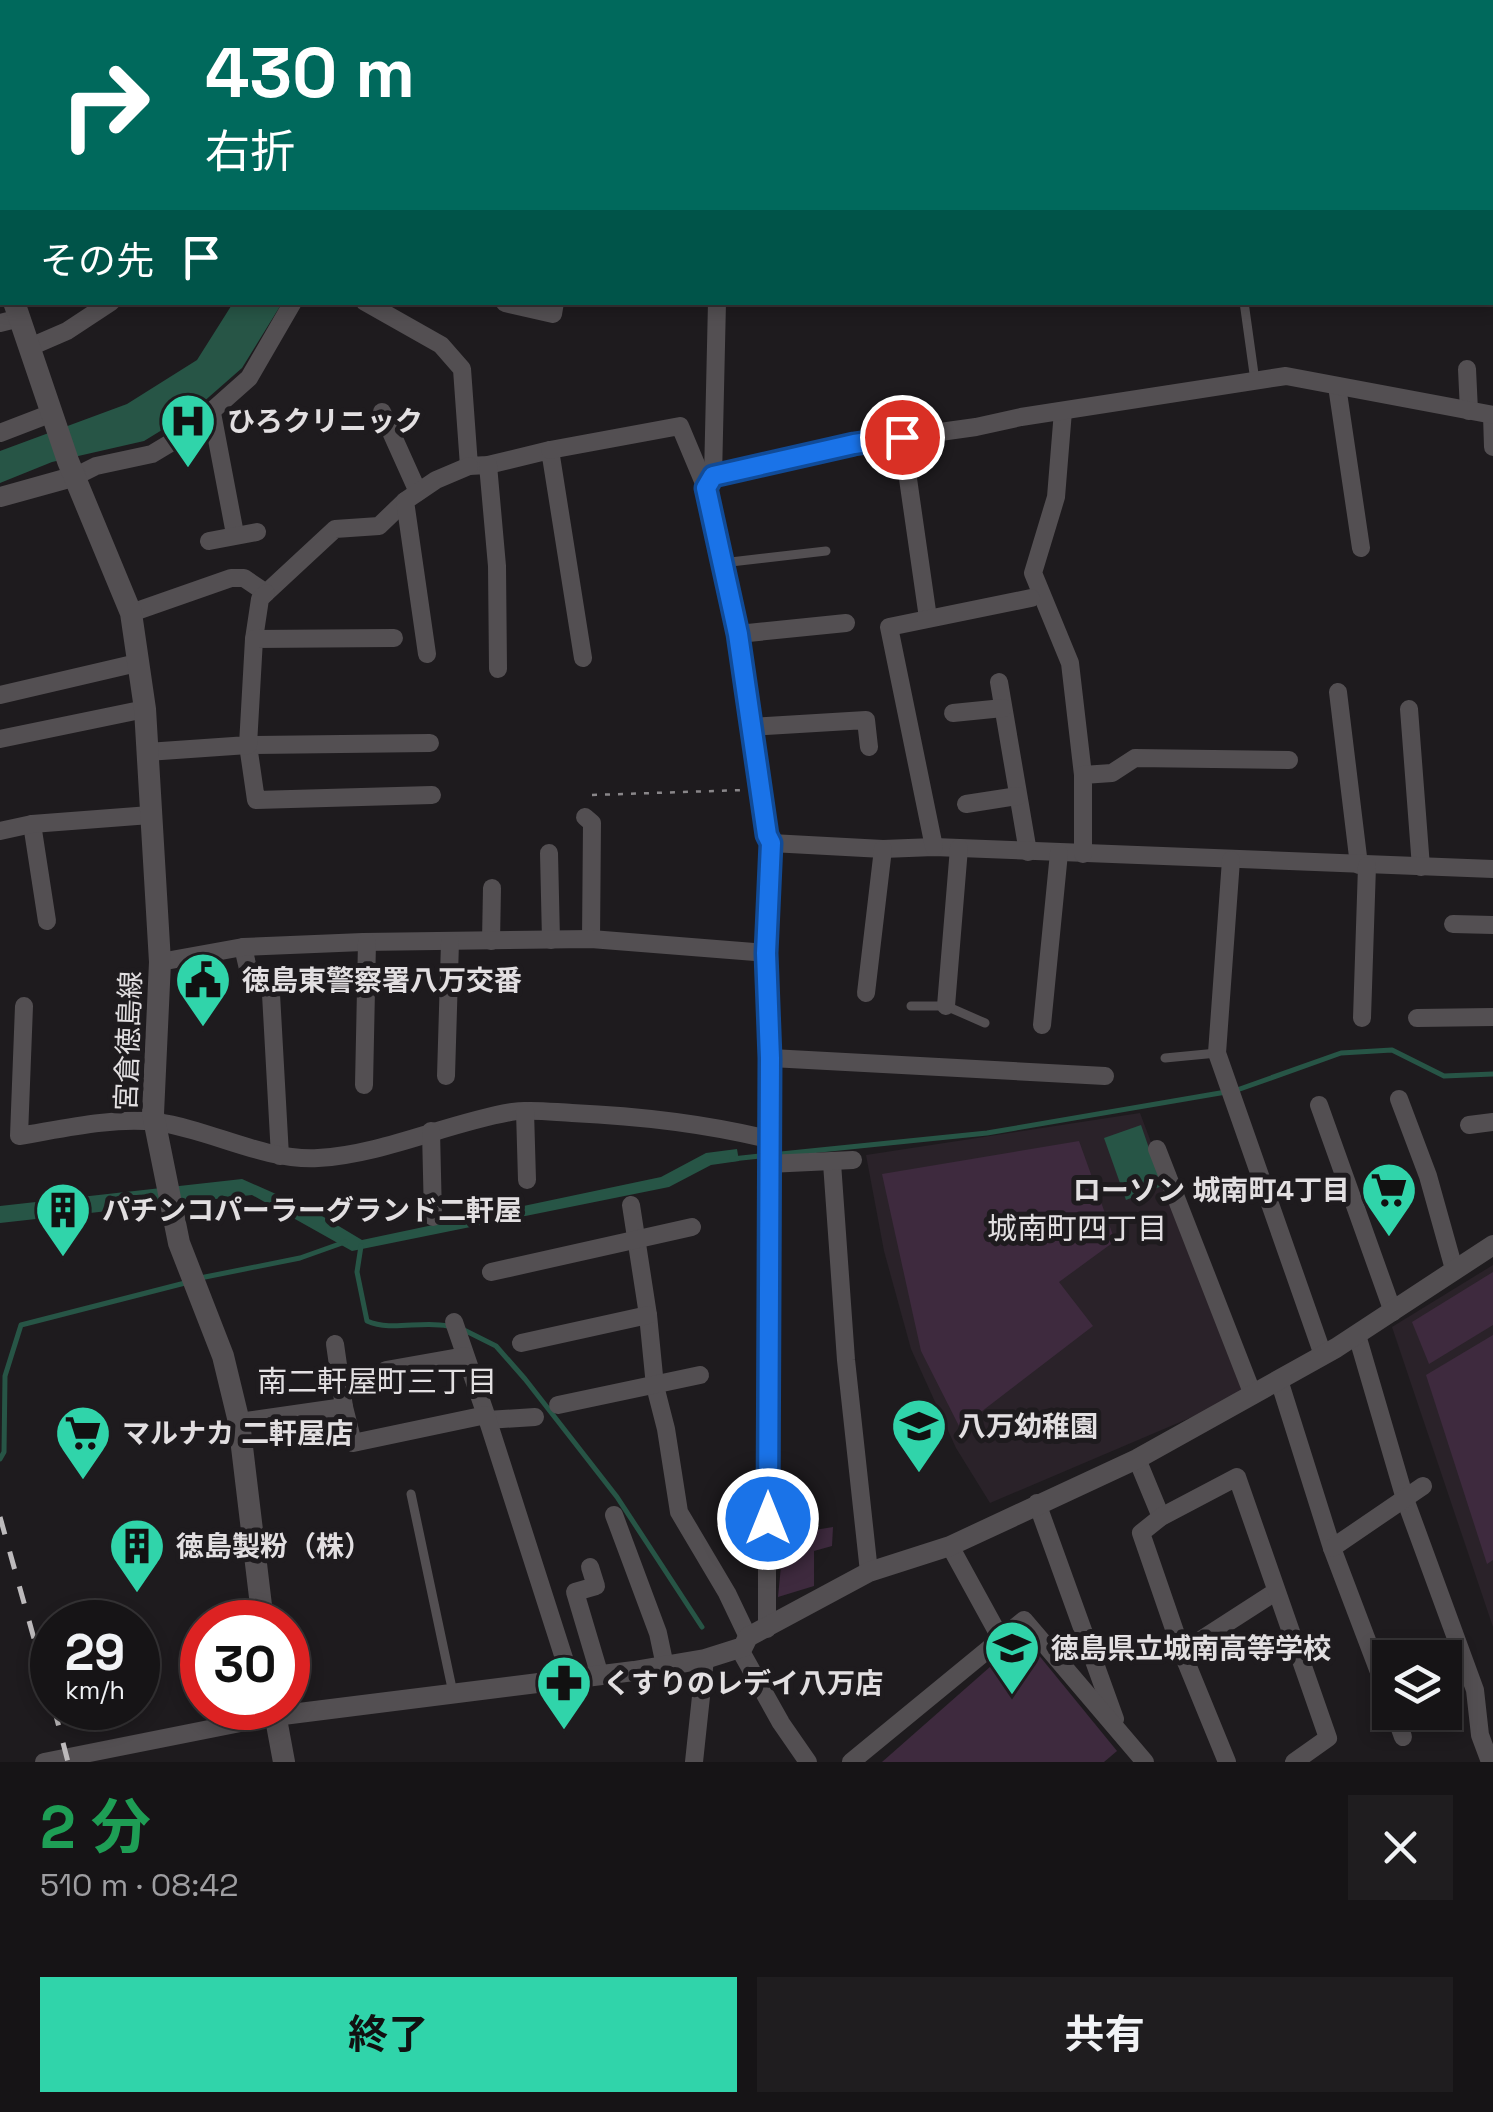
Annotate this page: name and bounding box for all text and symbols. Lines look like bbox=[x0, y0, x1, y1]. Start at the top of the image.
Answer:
text: 430 m bbox=[205, 28, 415, 117]
icon: right bbox=[40, 40, 170, 170]
text: 右折 bbox=[205, 123, 295, 180]
icon: arrive bbox=[174, 230, 229, 285]
text: その先 bbox=[40, 237, 154, 285]
hospital icon: ひろクリニック bbox=[158, 391, 218, 470]
pin bbox=[860, 395, 945, 480]
place label: ひろクリニック bbox=[227, 403, 423, 439]
icon: arrive bbox=[875, 410, 930, 465]
public building icon: 徳島東警察署八万交番 bbox=[173, 950, 233, 1029]
place label: 徳島東警察署八万交番 bbox=[242, 962, 522, 998]
street label: 宮倉徳島線 bbox=[108, 970, 148, 1112]
supermarket icon: ローソン 城南町4丁目 bbox=[1359, 1160, 1419, 1239]
place label: ローソン 城南町4丁目 bbox=[1073, 1172, 1350, 1208]
building icon: パチンコパーラーグランド二軒屋 bbox=[33, 1180, 93, 1259]
place label: パチンコパーラーグランド二軒屋 bbox=[102, 1192, 522, 1228]
district label: 城南町四丁目 bbox=[987, 1209, 1167, 1248]
district label: 南二軒屋町三丁目 bbox=[257, 1362, 497, 1401]
school or university icon: 八万幼稚園 bbox=[889, 1396, 949, 1475]
supermarket icon: マルナカ 二軒屋店 bbox=[53, 1403, 113, 1482]
place label: 八万幼稚園 bbox=[958, 1408, 1098, 1444]
place label: マルナカ 二軒屋店 bbox=[122, 1415, 353, 1451]
position arrow bbox=[716, 1467, 820, 1571]
building icon: 徳島製粉（株） bbox=[107, 1516, 167, 1595]
place label: 徳島製粉（株） bbox=[176, 1528, 372, 1564]
speed limit sign: 30 bbox=[180, 1600, 310, 1730]
school or university icon: 徳島県立城南高等学校 bbox=[982, 1618, 1042, 1697]
text: 29 bbox=[65, 1621, 125, 1685]
place label: 徳島県立城南高等学校 bbox=[1051, 1630, 1331, 1666]
map controls bbox=[1372, 1640, 1462, 1730]
button: layers bbox=[1372, 1640, 1462, 1730]
pharmacy icon: くすりのレデイ八万店 bbox=[534, 1653, 594, 1732]
place label: くすりのレデイ八万店 bbox=[603, 1665, 883, 1701]
text: km/h bbox=[65, 1674, 125, 1706]
text: 2 分 bbox=[40, 1789, 151, 1866]
button: close bbox=[1348, 1795, 1453, 1900]
text: 510 m · 08:42 bbox=[40, 1865, 239, 1905]
button: 終了 bbox=[40, 1977, 737, 2092]
button: 共有 bbox=[757, 1977, 1453, 2092]

